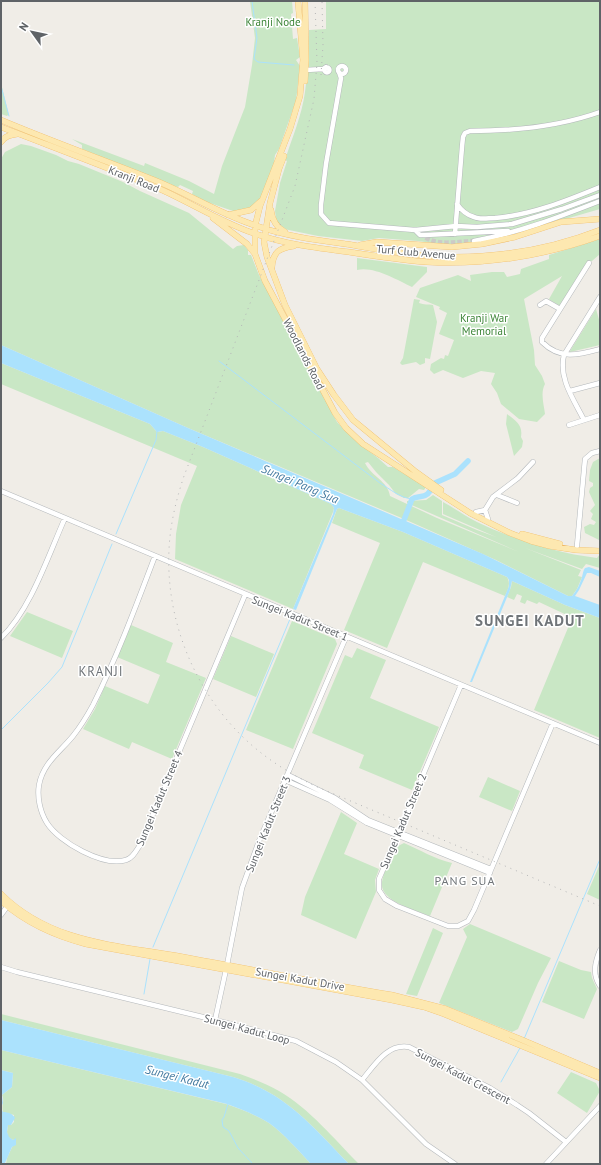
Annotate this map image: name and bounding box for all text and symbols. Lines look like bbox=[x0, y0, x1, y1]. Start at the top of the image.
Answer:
north arrow bbox=[12, 12, 52, 52]
park label: Kranji Node bbox=[245, 15, 301, 29]
text: N bbox=[16, 20, 31, 33]
street label: Kranji Road bbox=[106, 162, 162, 196]
street label: Turf Club Avenue bbox=[376, 242, 457, 262]
park label: Kranji War Memorial bbox=[460, 311, 508, 338]
street label: Woodlands Road bbox=[280, 316, 328, 392]
water label: Sungei Pang Sua bbox=[259, 461, 341, 507]
street label: Sungei Kadut Street 1 bbox=[250, 592, 350, 644]
district label: SUNGEI KADUT bbox=[475, 611, 585, 630]
district label: KRANJI bbox=[78, 663, 124, 680]
street label: Sungei Kadut Street 4 bbox=[133, 748, 185, 848]
street label: Sungei Kadut Street 2 bbox=[377, 771, 429, 871]
street label: Sungei Kadut Street 3 bbox=[242, 774, 294, 874]
district label: PANG SUA bbox=[435, 873, 495, 888]
street label: Sungei Kadut Drive bbox=[254, 964, 346, 994]
street label: Sungei Kadut Loop bbox=[203, 1011, 292, 1047]
street label: Sungei Kadut Crescent bbox=[413, 1045, 513, 1107]
water label: Sungei Kadut bbox=[144, 1061, 212, 1092]

